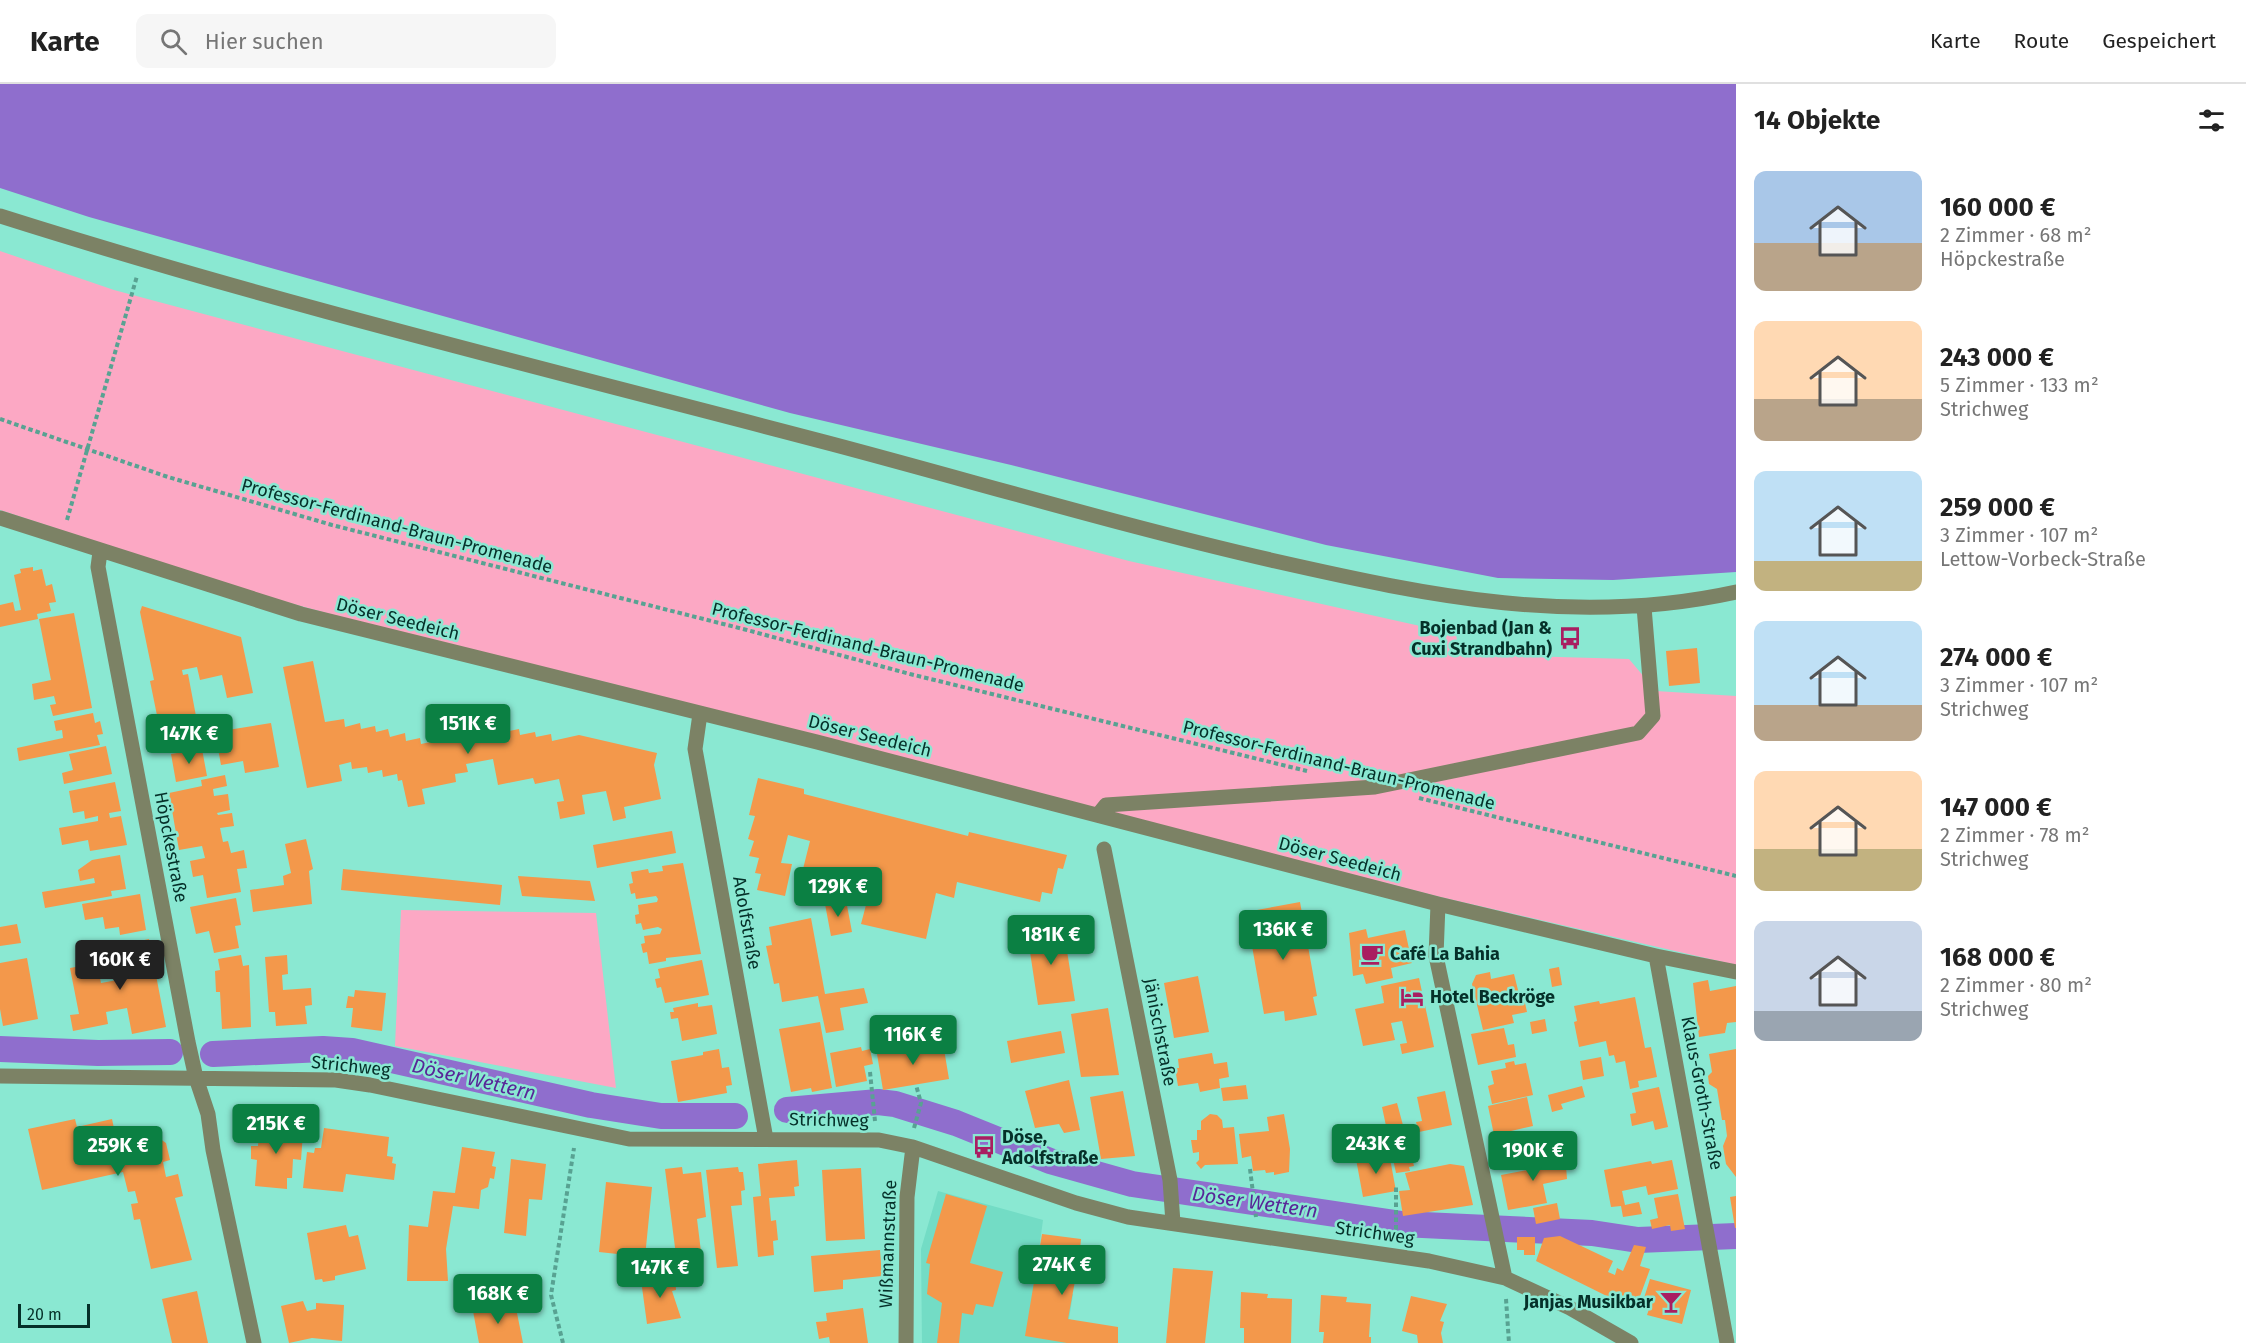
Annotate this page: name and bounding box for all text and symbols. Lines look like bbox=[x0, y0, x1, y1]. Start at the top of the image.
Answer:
search box bbox=[136, 14, 556, 68]
text: Karte bbox=[30, 25, 100, 58]
icon: search bbox=[157, 25, 190, 58]
text: Hier suchen bbox=[205, 28, 324, 55]
text: Karte bbox=[1930, 28, 1981, 54]
text: Route bbox=[2014, 28, 2069, 54]
text: Gespeichert bbox=[2102, 28, 2216, 54]
icon: filters bbox=[2195, 104, 2228, 137]
text: 14 Objekte bbox=[1754, 105, 1880, 136]
text: 160 000 € bbox=[1940, 192, 2055, 223]
icon: home bbox=[1802, 195, 1874, 267]
text: 2 Zimmer · 68 m² bbox=[1940, 223, 2092, 247]
text: Höpckestraße bbox=[1940, 247, 2065, 271]
text: 243 000 € bbox=[1940, 342, 2054, 373]
icon: home bbox=[1802, 345, 1874, 417]
text: 5 Zimmer · 133 m² bbox=[1940, 373, 2099, 397]
text: Strichweg bbox=[1940, 397, 2028, 421]
street label: Professor-Ferdinand-Braun-Promenade bbox=[239, 474, 555, 578]
text: 259 000 € bbox=[1940, 492, 2055, 523]
icon: home bbox=[1802, 495, 1874, 567]
text: 3 Zimmer · 107 m² bbox=[1940, 523, 2098, 547]
text: Lettow-Vorbeck-Straße bbox=[1940, 547, 2146, 571]
street label: Döser Seedeich bbox=[334, 593, 462, 645]
street label: Professor-Ferdinand-Braun-Promenade bbox=[710, 597, 1026, 697]
place label: Bojenbad (Jan & Cuxi Strandbahn) bbox=[1411, 617, 1552, 660]
bus stop icon: Bojenbad (Jan & Cuxi Strandbahn) bbox=[1557, 625, 1583, 651]
text: 274 000 € bbox=[1940, 642, 2052, 673]
icon: home bbox=[1802, 645, 1874, 717]
text: 3 Zimmer · 107 m² bbox=[1940, 673, 2098, 697]
text: Strichweg bbox=[1940, 697, 2028, 721]
pin: 151K € bbox=[419, 704, 517, 755]
street label: Döser Seedeich bbox=[806, 710, 934, 762]
text: 151K € bbox=[439, 711, 497, 735]
pin: 147K € bbox=[140, 714, 238, 765]
street label: Professor-Ferdinand-Braun-Promenade bbox=[1181, 715, 1497, 815]
text: 147K € bbox=[160, 721, 218, 745]
street label: Höpckestraße bbox=[149, 790, 193, 904]
text: 147 000 € bbox=[1940, 792, 2052, 823]
icon: home bbox=[1802, 795, 1874, 867]
text: 2 Zimmer · 78 m² bbox=[1940, 823, 2089, 847]
street label: Döser Seedeich bbox=[1276, 832, 1404, 886]
text: Strichweg bbox=[1940, 847, 2028, 871]
pin: 129K € bbox=[789, 867, 887, 918]
text: 129K € bbox=[808, 874, 868, 898]
street label: Adolfstraße bbox=[728, 875, 766, 971]
pin: 136K € bbox=[1234, 910, 1332, 961]
pin: 181K € bbox=[1002, 915, 1100, 966]
text: 136K € bbox=[1253, 917, 1313, 941]
text: 181K € bbox=[1022, 922, 1080, 946]
pin: 160K € bbox=[71, 940, 169, 991]
cafe icon: Café La Bahia bbox=[1359, 941, 1385, 967]
text: 168 000 € bbox=[1940, 942, 2055, 973]
place label: Café La Bahia bbox=[1390, 943, 1500, 965]
icon: home bbox=[1802, 945, 1874, 1017]
text: 160K € bbox=[89, 947, 151, 971]
text: 2 Zimmer · 80 m² bbox=[1940, 973, 2092, 997]
street label: Jänischstraße bbox=[1139, 976, 1181, 1088]
hotel icon: Hotel Beckröge bbox=[1399, 984, 1425, 1010]
place label: Hotel Beckröge bbox=[1430, 986, 1555, 1008]
text: Strichweg bbox=[1940, 997, 2028, 1021]
street label: Klaus-Groth-Straße bbox=[1676, 1014, 1728, 1172]
pin: 116K € bbox=[864, 1015, 962, 1066]
text: 116K € bbox=[884, 1022, 942, 1046]
street label: Strichweg bbox=[310, 1051, 392, 1081]
water label: Döser Wettern bbox=[410, 1053, 538, 1105]
pin: 215K € bbox=[227, 1104, 325, 1155]
street label: Strichweg bbox=[789, 1108, 870, 1132]
text: 215K € bbox=[246, 1111, 306, 1135]
pin: 243K € bbox=[1327, 1124, 1425, 1175]
pin: 259K € bbox=[69, 1126, 167, 1177]
place label: Döse, Adolfstraße bbox=[1001, 1126, 1099, 1169]
text: 243K € bbox=[1346, 1131, 1406, 1155]
pin: 190K € bbox=[1484, 1131, 1582, 1182]
text: 259K € bbox=[87, 1133, 149, 1157]
bus stop icon: Döse, Adolfstraße bbox=[971, 1134, 997, 1160]
text: 190K € bbox=[1502, 1138, 1564, 1162]
street label: Wißmannstraße bbox=[875, 1179, 901, 1309]
water label: Döser Wettern bbox=[1191, 1181, 1319, 1223]
street label: Strichweg bbox=[1334, 1217, 1417, 1250]
pin: 274K € bbox=[1013, 1245, 1111, 1296]
pin: 147K € bbox=[611, 1248, 709, 1299]
text: 274K € bbox=[1032, 1252, 1092, 1276]
text: 147K € bbox=[631, 1255, 689, 1279]
pin: 168K € bbox=[449, 1274, 547, 1325]
text: 168K € bbox=[467, 1281, 529, 1305]
bar icon: Janjas Musikbar bbox=[1658, 1289, 1684, 1315]
place label: Janjas Musikbar bbox=[1523, 1291, 1654, 1313]
scale bar bbox=[18, 1301, 90, 1328]
text: 20 m bbox=[27, 1305, 62, 1324]

